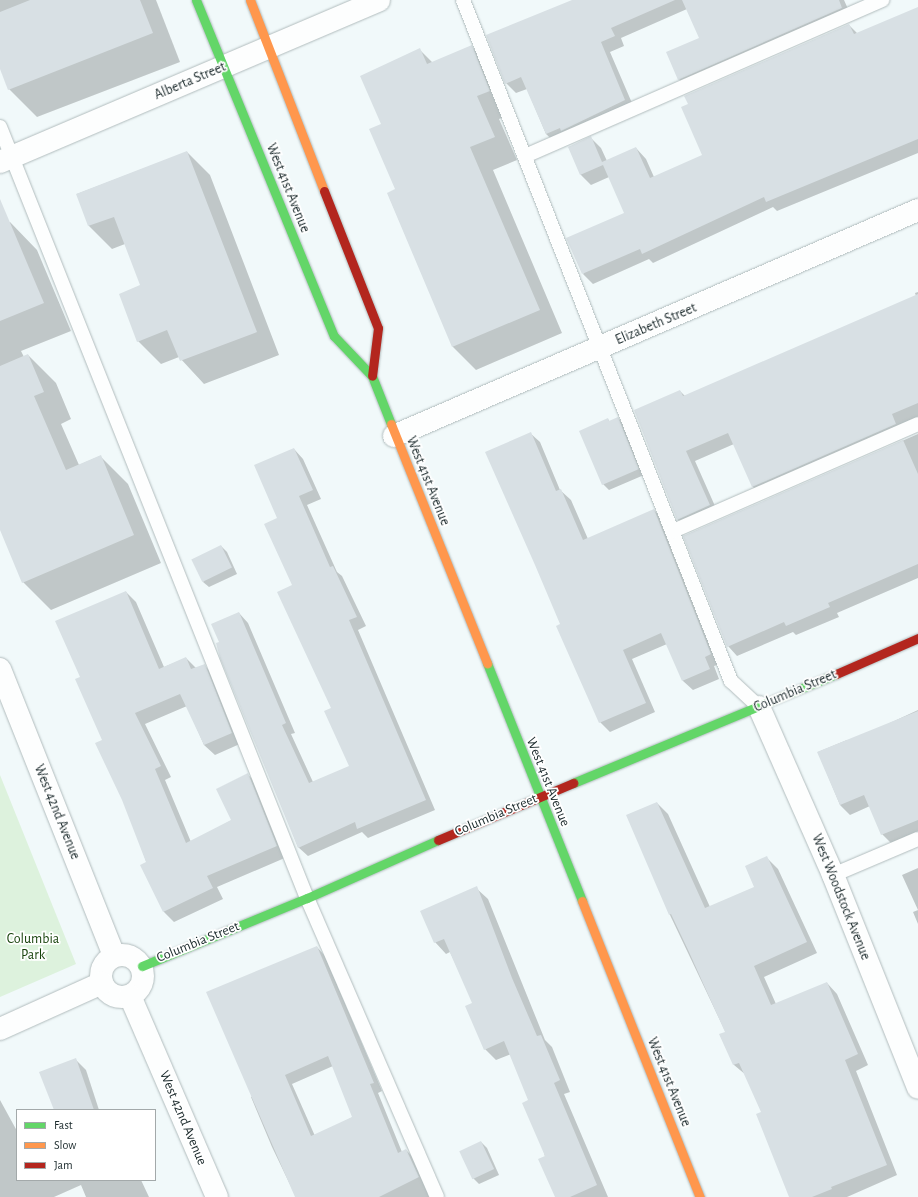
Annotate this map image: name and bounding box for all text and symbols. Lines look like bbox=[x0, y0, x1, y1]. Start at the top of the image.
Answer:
street label: Alberta Street bbox=[152, 58, 228, 104]
street label: West 41st Avenue bbox=[262, 141, 314, 235]
street label: Elizabeth Street bbox=[613, 299, 699, 349]
street label: West 41st Avenue bbox=[402, 434, 454, 528]
street label: Columbia Street bbox=[751, 666, 839, 716]
street label: West 41st Avenue bbox=[522, 735, 574, 829]
street label: West 42nd Avenue bbox=[30, 762, 84, 862]
street label: Columbia Street bbox=[452, 790, 540, 840]
street label: West Woodstock Avenue bbox=[808, 832, 874, 962]
street label: Columbia Street bbox=[154, 918, 242, 966]
park label: Columbia Park bbox=[7, 931, 59, 964]
street label: West 41st Avenue bbox=[643, 1035, 695, 1129]
street label: West 42nd Avenue bbox=[156, 1068, 210, 1168]
legend bbox=[16, 1109, 156, 1181]
text: Fast bbox=[54, 1119, 73, 1131]
text: Slow bbox=[54, 1139, 76, 1151]
text: Jam bbox=[54, 1159, 73, 1171]

